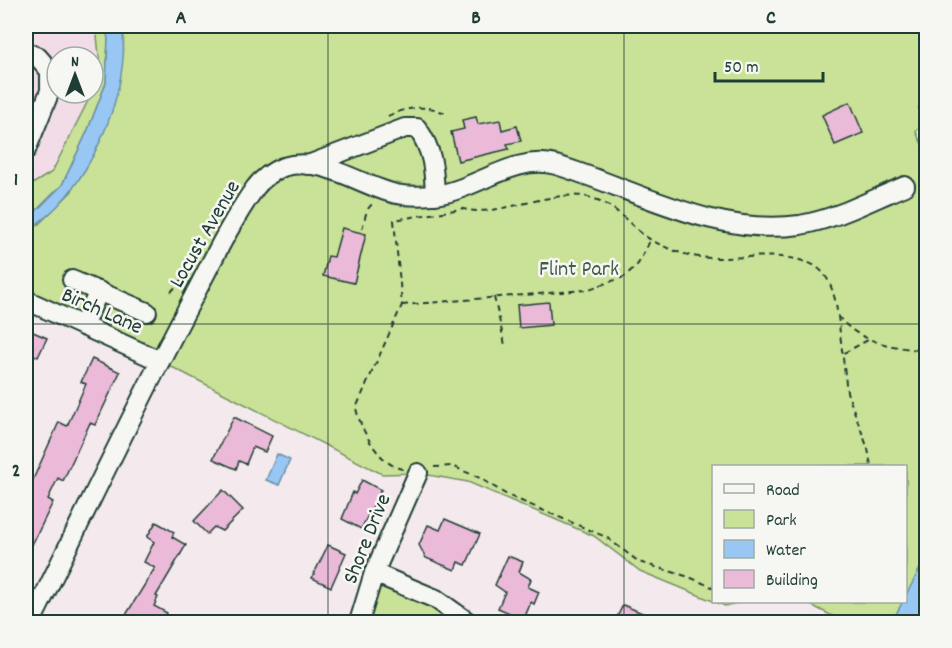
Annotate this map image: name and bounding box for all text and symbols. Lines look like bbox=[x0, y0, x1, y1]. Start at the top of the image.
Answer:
text: A bbox=[176, 5, 187, 33]
text: B bbox=[471, 5, 481, 33]
text: C bbox=[766, 5, 776, 33]
north arrow bbox=[45, 45, 105, 105]
scale bar bbox=[715, 45, 823, 83]
text: N bbox=[71, 51, 79, 74]
text: 50 m bbox=[724, 56, 759, 81]
text: 1 bbox=[14, 167, 18, 195]
street label: Locust Avenue bbox=[163, 175, 249, 294]
park label: Flint Park bbox=[539, 255, 619, 286]
street label: Birch Lane bbox=[56, 281, 147, 344]
text: 2 bbox=[12, 458, 20, 486]
legend bbox=[712, 465, 907, 603]
text: Road bbox=[766, 479, 800, 504]
street label: Shore Drive bbox=[336, 490, 400, 589]
text: Park bbox=[766, 509, 797, 534]
text: Water bbox=[766, 539, 806, 564]
text: Building bbox=[766, 569, 818, 594]

